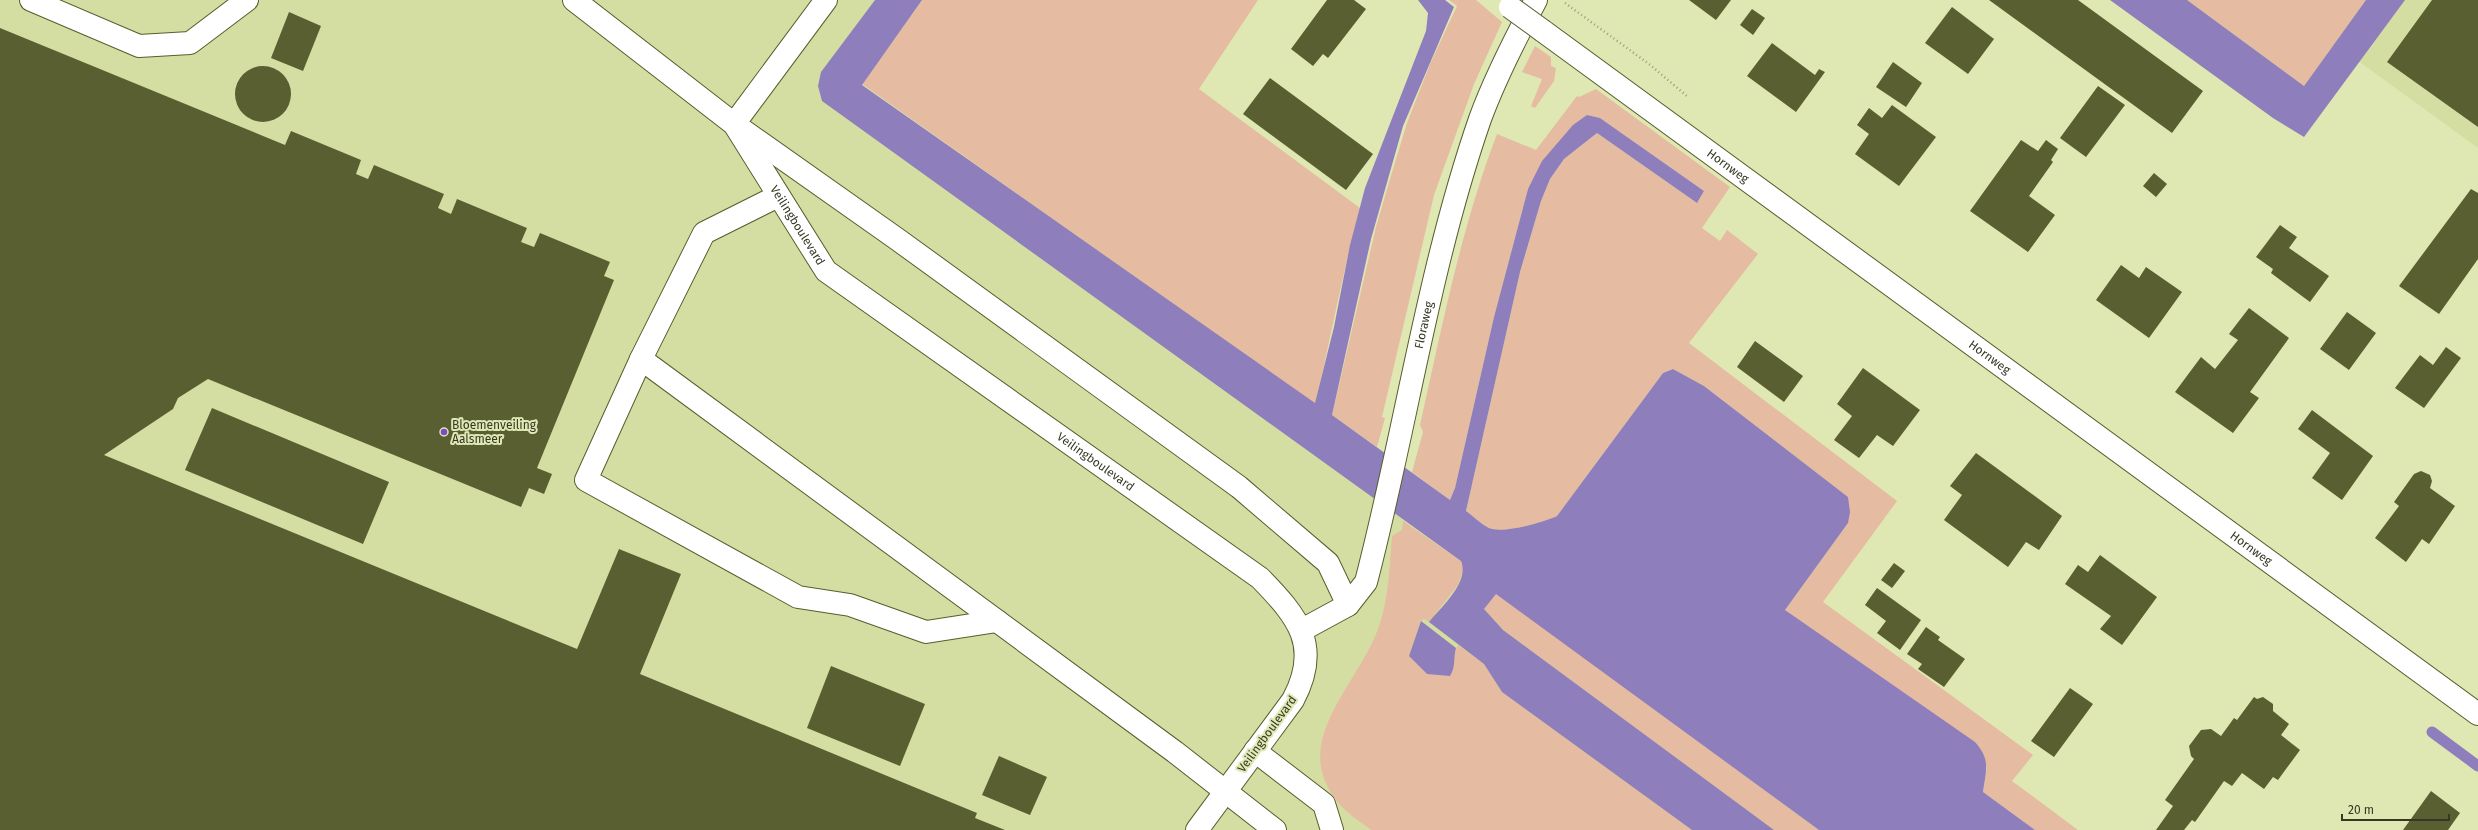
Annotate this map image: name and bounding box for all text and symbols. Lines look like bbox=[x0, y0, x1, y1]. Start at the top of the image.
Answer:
street label: Hornweg bbox=[1704, 146, 1752, 186]
street label: Veilingboulevard bbox=[767, 183, 828, 268]
street label: Floraweg bbox=[1412, 299, 1436, 350]
street label: Hornweg bbox=[1966, 337, 2014, 378]
place label: Bloemenveiling Aalsmeer bbox=[452, 418, 537, 446]
marker: Bloemenveiling Aalsmeer bbox=[439, 427, 449, 437]
street label: Veilingboulevard bbox=[1054, 430, 1137, 494]
street label: Hornweg bbox=[2228, 528, 2275, 569]
street label: Veilingboulevard bbox=[1235, 693, 1299, 775]
scale bar bbox=[2342, 796, 2449, 822]
text: 20 m bbox=[2348, 803, 2374, 817]

